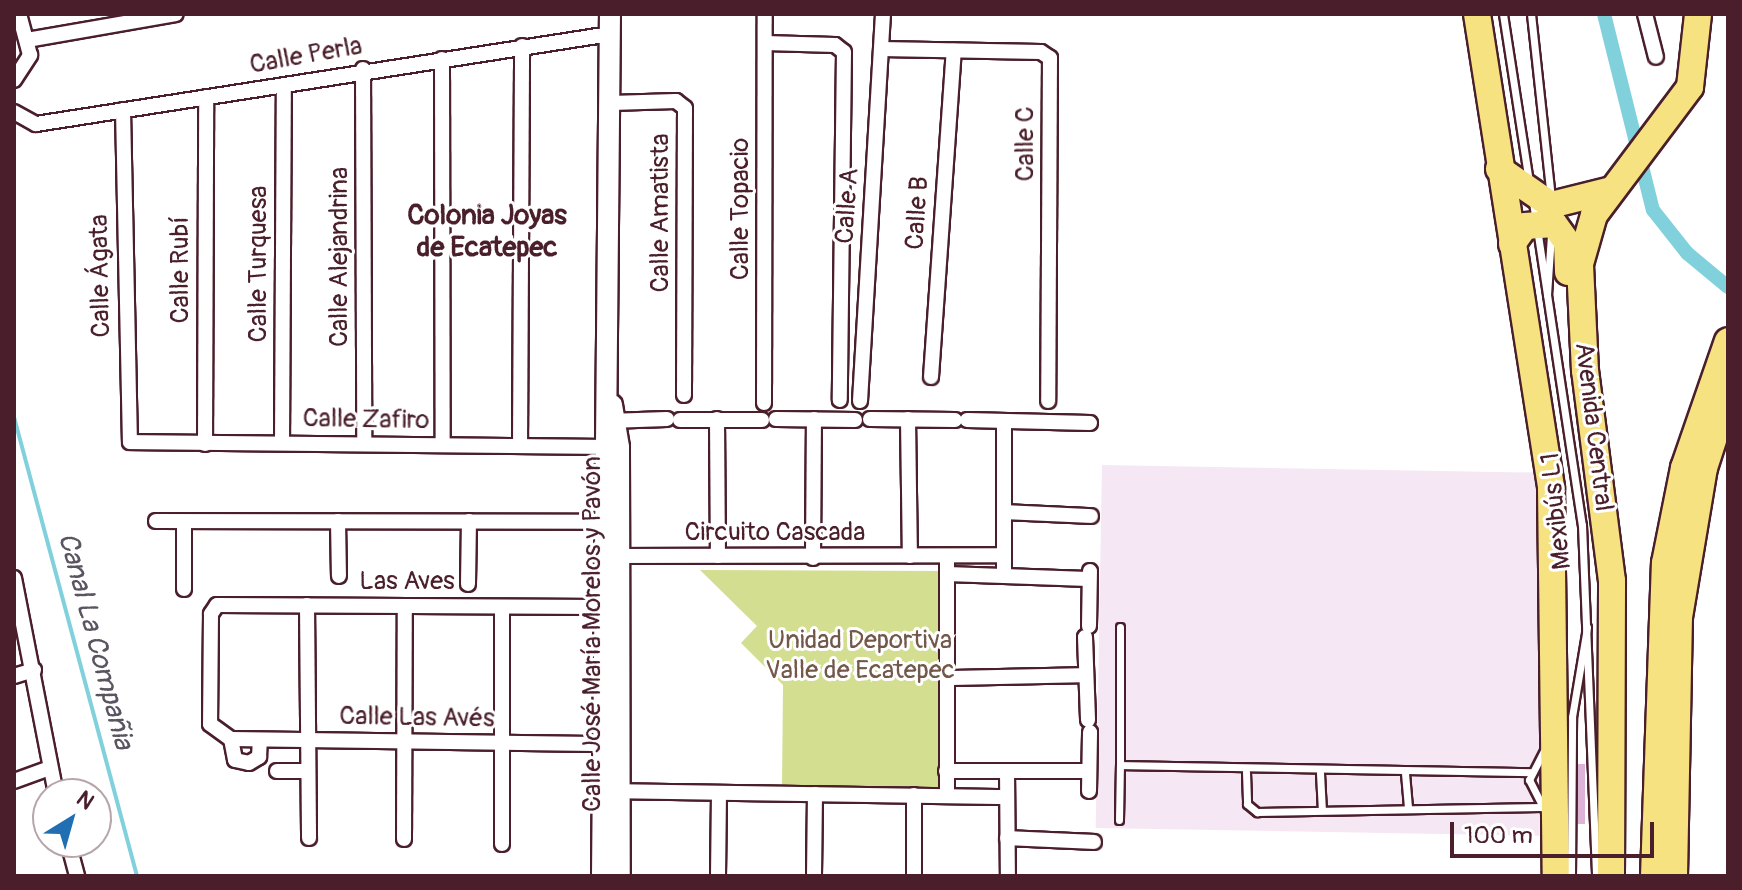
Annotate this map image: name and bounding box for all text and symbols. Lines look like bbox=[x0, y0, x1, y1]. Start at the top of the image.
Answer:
street label: Calle Perla bbox=[247, 31, 365, 81]
street label: Calle C bbox=[1010, 106, 1042, 182]
street label: Calle Amatista bbox=[645, 133, 677, 293]
street label: Calle Topacio bbox=[725, 138, 757, 280]
street label: Calle Alejandrina bbox=[324, 167, 356, 347]
street label: Calle A bbox=[830, 167, 866, 245]
street label: Calle B bbox=[900, 175, 936, 251]
street label: Calle Turquesa bbox=[243, 186, 275, 342]
district label: Colonia Joyas de Ecatepec bbox=[407, 199, 567, 265]
street label: Calle Ágata bbox=[84, 214, 118, 338]
street label: Calle Rubí bbox=[165, 216, 197, 324]
street label: Avenida Central bbox=[1567, 341, 1619, 513]
street label: Calle Zafiro bbox=[302, 403, 430, 437]
street label: Mexibús L1 bbox=[1535, 451, 1579, 571]
street label: Calle José María Morelos y Pavón bbox=[577, 456, 609, 812]
street label: Circuito Cascada bbox=[685, 517, 865, 549]
water label: Canal La Compañia bbox=[50, 529, 140, 753]
street label: Las Aves bbox=[359, 566, 455, 598]
park label: Unidad Deportiva Valle de Ecatepec bbox=[765, 625, 955, 686]
street label: Calle Las Avés bbox=[339, 701, 495, 735]
north arrow bbox=[32, 778, 112, 858]
text: N bbox=[71, 785, 100, 816]
scale bar bbox=[1454, 806, 1658, 856]
text: 100 m bbox=[1464, 821, 1533, 850]

